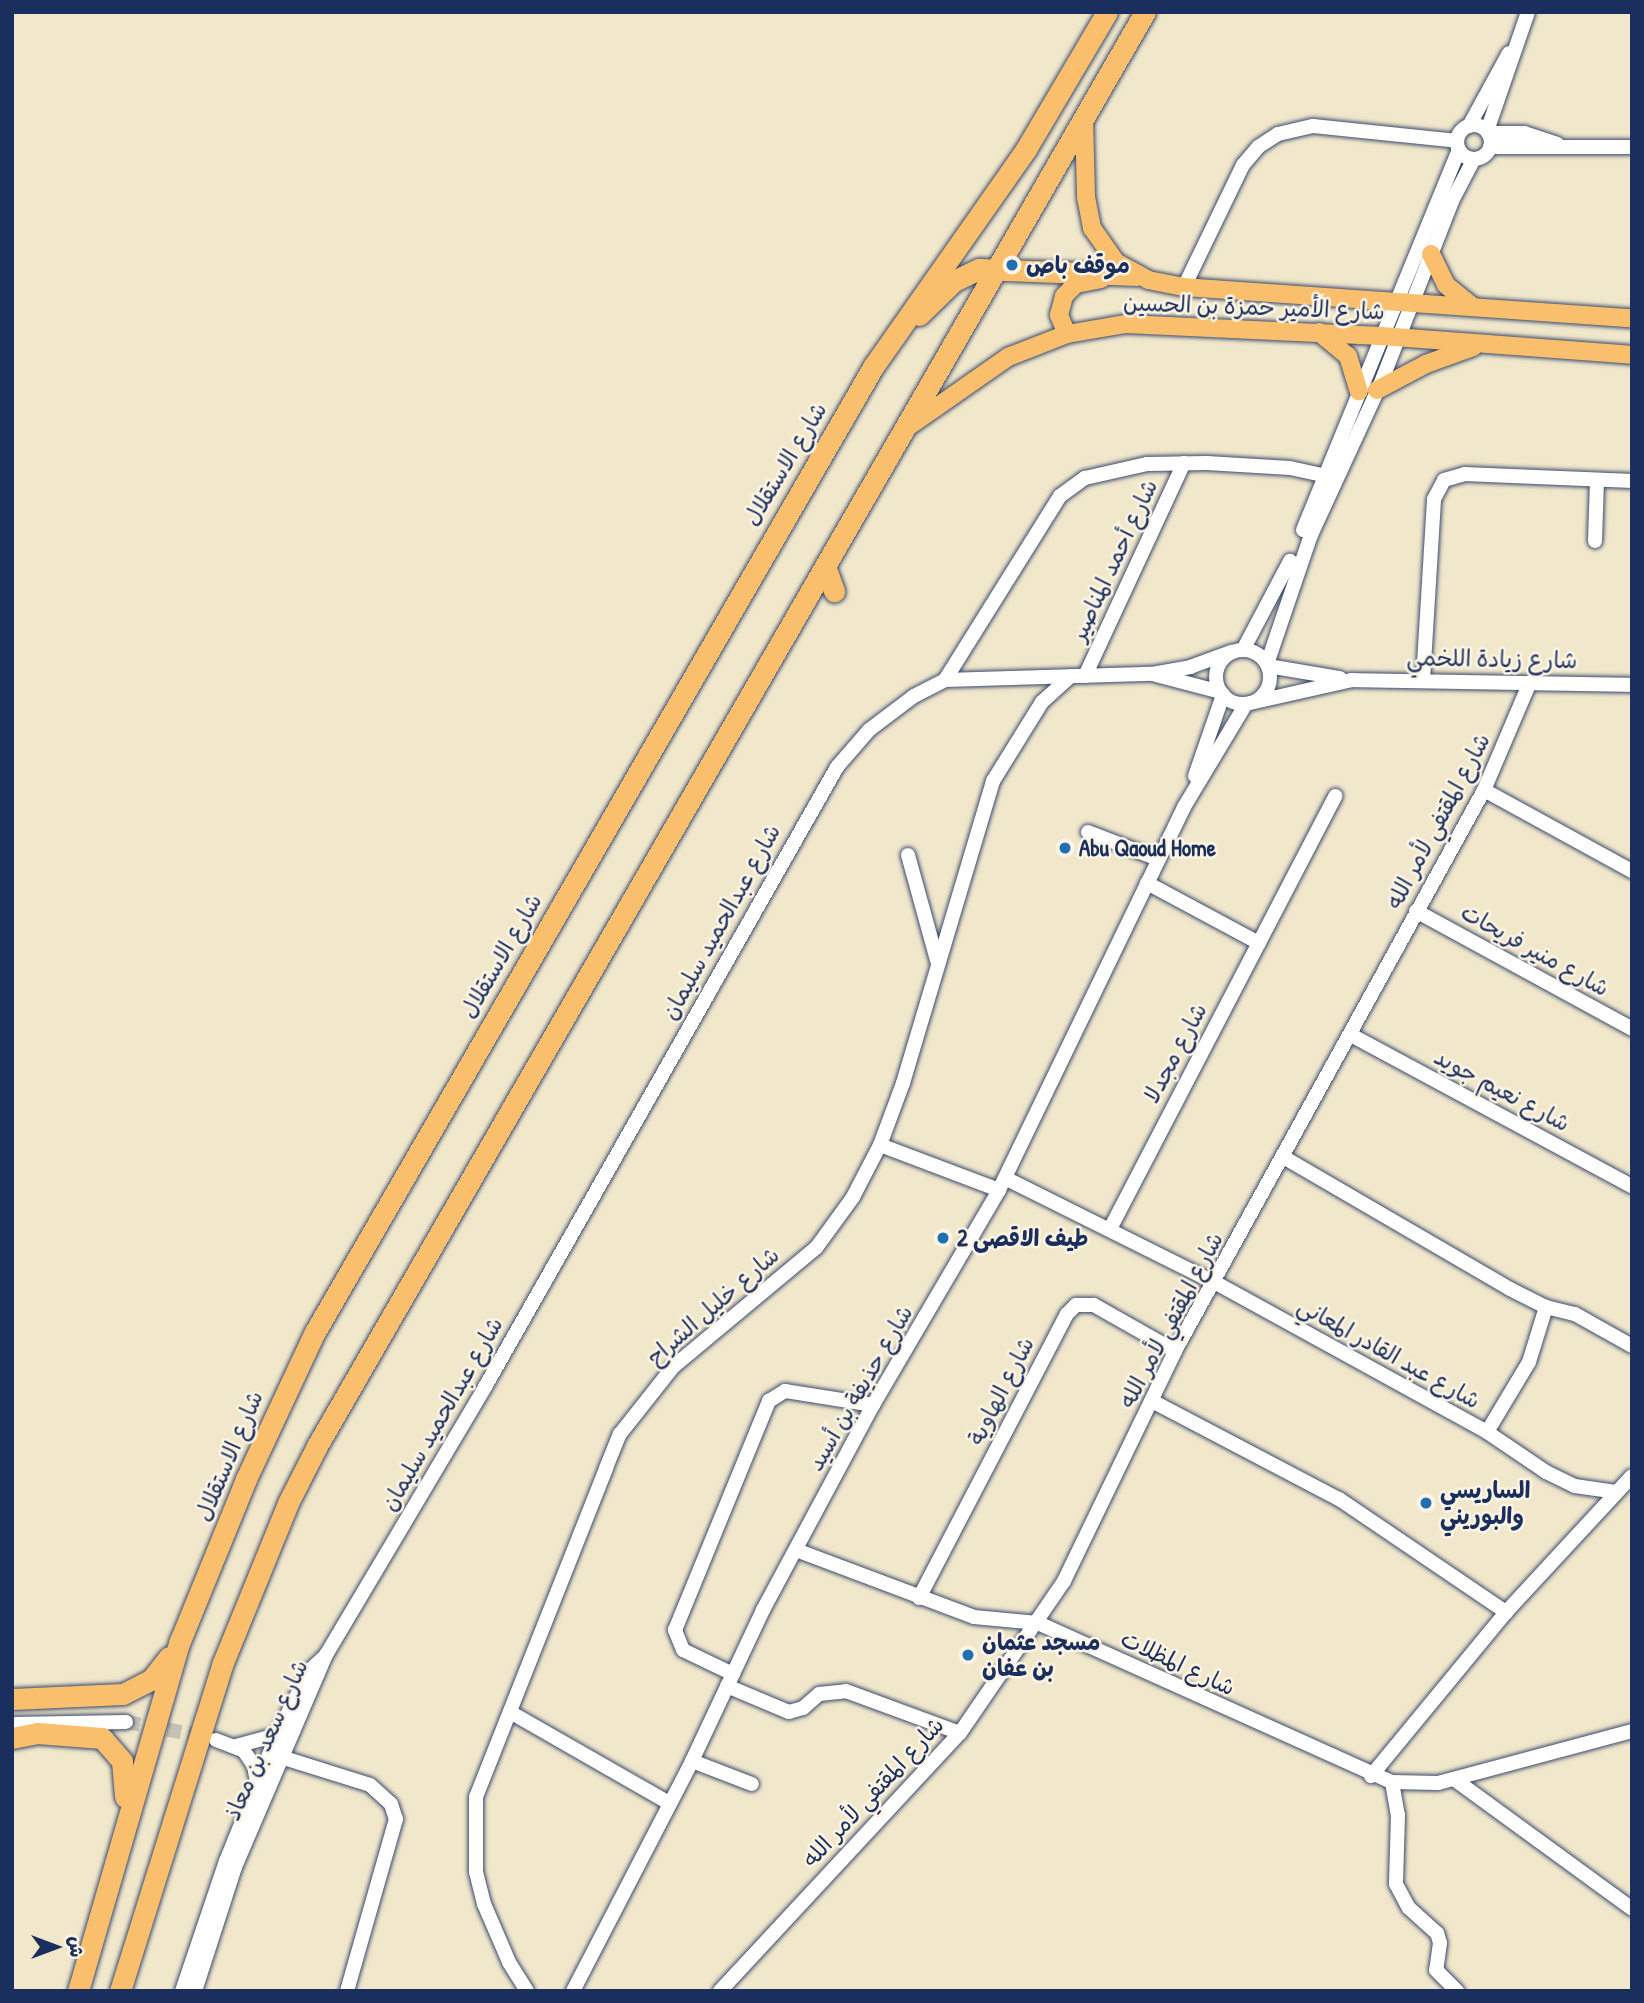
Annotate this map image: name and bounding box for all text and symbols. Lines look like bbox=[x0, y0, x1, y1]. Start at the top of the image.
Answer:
place label: موقف باص bbox=[1026, 251, 1130, 279]
marker: موقف باص bbox=[1004, 257, 1020, 273]
street label: شارع الأمير حمزة بن الحسين bbox=[1123, 289, 1385, 325]
street label: شارع الاستقلال bbox=[737, 397, 833, 531]
street label: شارع أحمد المناصير bbox=[1065, 475, 1163, 645]
street label: شارع زيادة اللخمي bbox=[1406, 644, 1578, 674]
street label: شارع المقتفي لأمر الله bbox=[1380, 728, 1496, 914]
street label: شارع عبدالحميد سليمان bbox=[656, 819, 786, 1025]
place label: Abu Qaoud Home bbox=[1079, 834, 1216, 862]
marker: Abu Qaoud Home bbox=[1057, 840, 1073, 856]
street label: شارع الاستقلال bbox=[454, 889, 548, 1023]
street label: شارع منير فريحات bbox=[1456, 898, 1614, 1002]
street label: شارع مجدلا bbox=[1137, 998, 1213, 1108]
street label: شارع نعيم جويد bbox=[1429, 1043, 1575, 1137]
place label: طيف الاقصى 2 bbox=[957, 1224, 1088, 1252]
street label: شارع المقتفي لأمر الله bbox=[1113, 1227, 1229, 1413]
marker: طيف الاقصى 2 bbox=[935, 1230, 951, 1246]
street label: شارع خليل الشراح bbox=[641, 1241, 785, 1371]
street label: شارع عبد القادر المعاني bbox=[1293, 1291, 1485, 1415]
street label: شارع حذيفة بن أسيد bbox=[801, 1300, 919, 1476]
street label: شارع عبدالحميد سليمان bbox=[375, 1312, 509, 1516]
street label: شارع الهاوية bbox=[962, 1332, 1040, 1450]
street label: شارع الاستقلال bbox=[189, 1387, 269, 1525]
place label: الساريسي والبوريني bbox=[1440, 1476, 1530, 1530]
marker: الساريسي والبوريني bbox=[1418, 1495, 1434, 1511]
street label: شارع المظلات bbox=[1117, 1625, 1239, 1701]
place label: مسجد عثمان بن عفان bbox=[982, 1628, 1100, 1682]
marker: مسجد عثمان بن عفان bbox=[960, 1647, 976, 1663]
street label: شارع سعد بن معاذ bbox=[218, 1655, 314, 1825]
street label: شارع المقتفي لأمر الله bbox=[796, 1711, 950, 1873]
north arrow bbox=[21, 1912, 91, 1982]
text: ش bbox=[64, 1937, 90, 1957]

